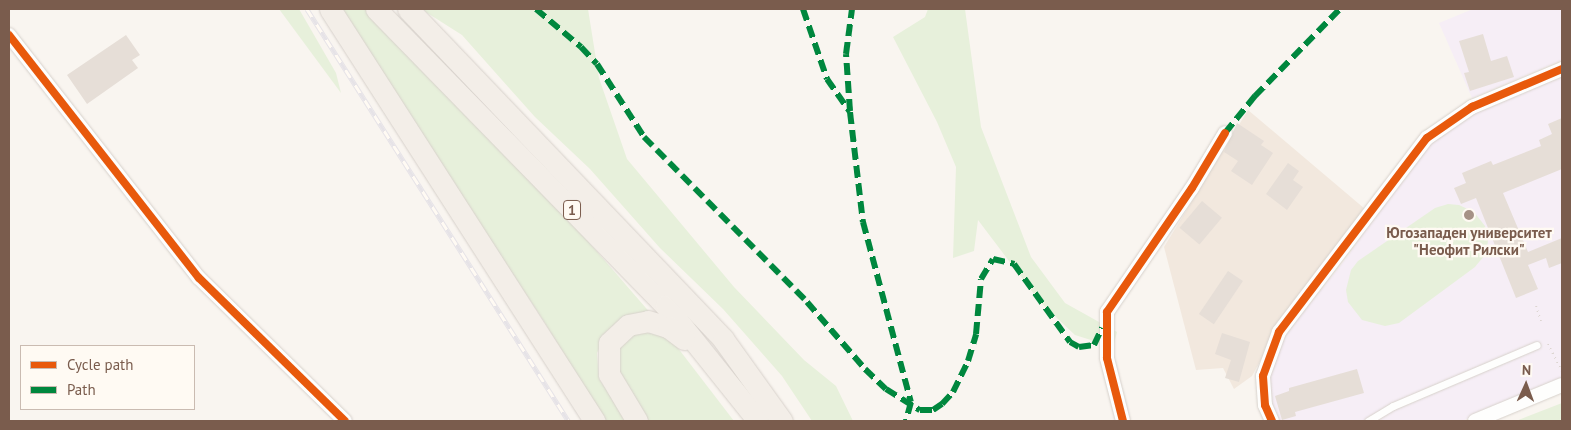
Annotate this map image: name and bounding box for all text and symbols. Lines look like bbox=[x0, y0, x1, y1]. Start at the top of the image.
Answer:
road number: 1 bbox=[562, 198, 582, 222]
marker: Югозападен университет "Неофит Рилски" bbox=[1463, 209, 1475, 221]
place label: Югозападен университет "Неофит Рилски" bbox=[1386, 223, 1552, 258]
legend bbox=[20, 345, 195, 410]
text: Cycle path bbox=[67, 355, 133, 374]
north arrow bbox=[1501, 360, 1551, 410]
text: N bbox=[1522, 361, 1531, 379]
text: Path bbox=[67, 380, 96, 399]

